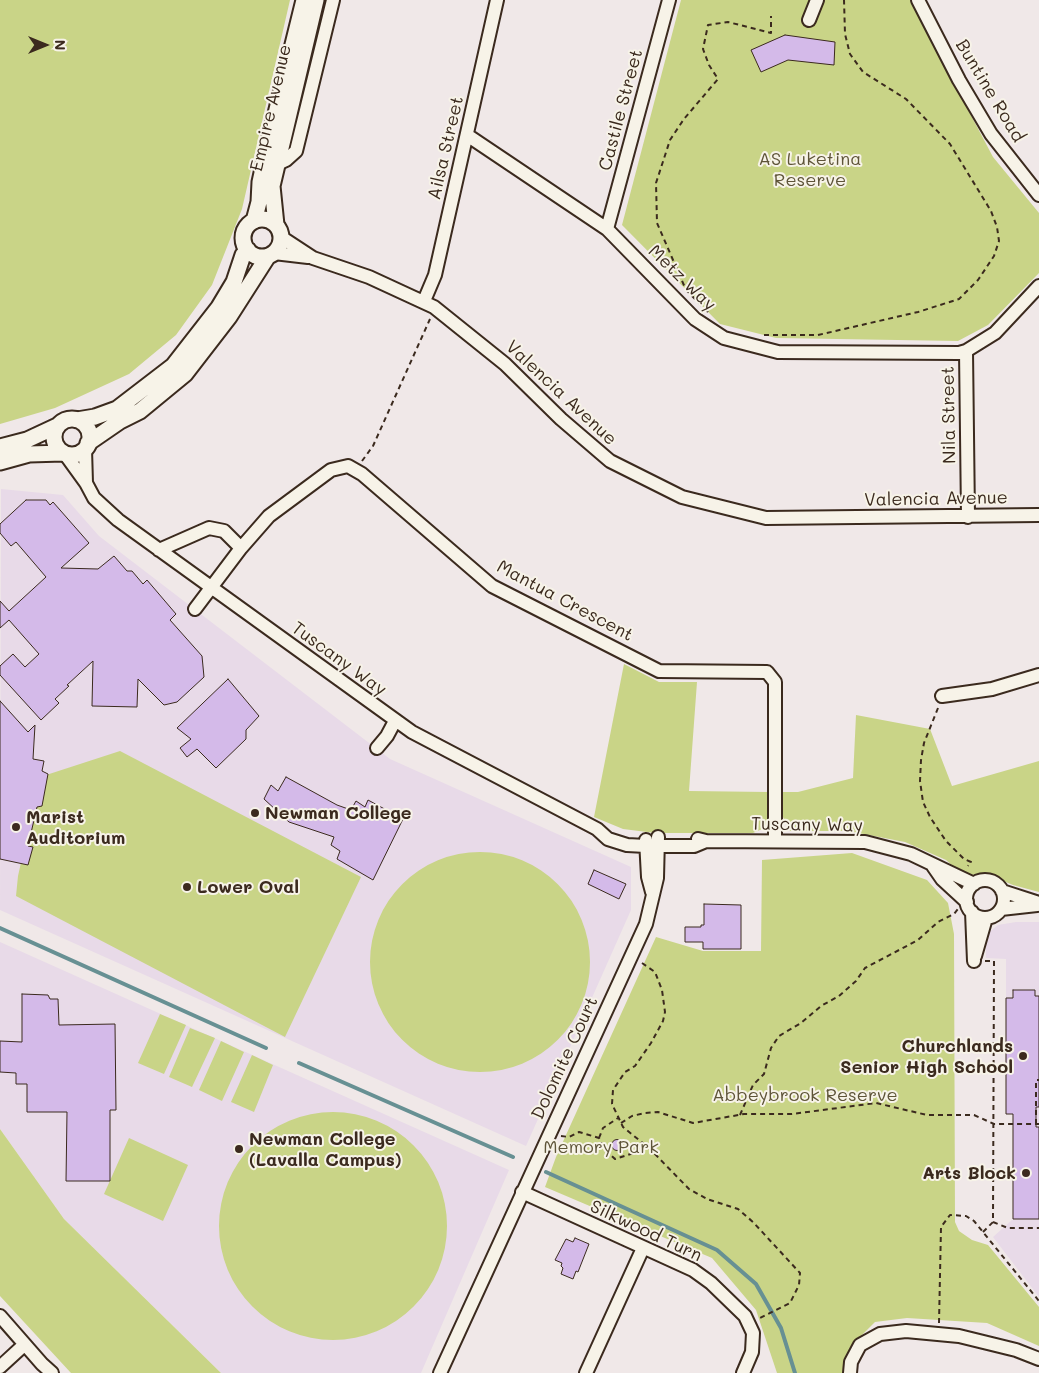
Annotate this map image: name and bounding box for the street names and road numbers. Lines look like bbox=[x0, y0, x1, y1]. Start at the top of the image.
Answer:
street label: Buntine Road bbox=[951, 36, 1029, 146]
street label: Empire Avenue bbox=[246, 42, 296, 174]
street label: Castile Street bbox=[594, 47, 648, 173]
street label: Ailsa Street bbox=[424, 94, 468, 202]
street label: Metz Way bbox=[644, 241, 720, 315]
street label: Valencia Avenue bbox=[501, 336, 621, 450]
street label: Nila Street bbox=[937, 366, 961, 464]
street label: Valencia Avenue bbox=[864, 487, 1008, 511]
street label: Mantua Crescent bbox=[493, 556, 637, 646]
street label: Tuscany Way bbox=[287, 617, 391, 701]
street label: Tuscany Way bbox=[751, 813, 863, 837]
street label: Dolomite Court bbox=[527, 993, 603, 1123]
street label: Silkwood Turn bbox=[587, 1196, 705, 1266]

